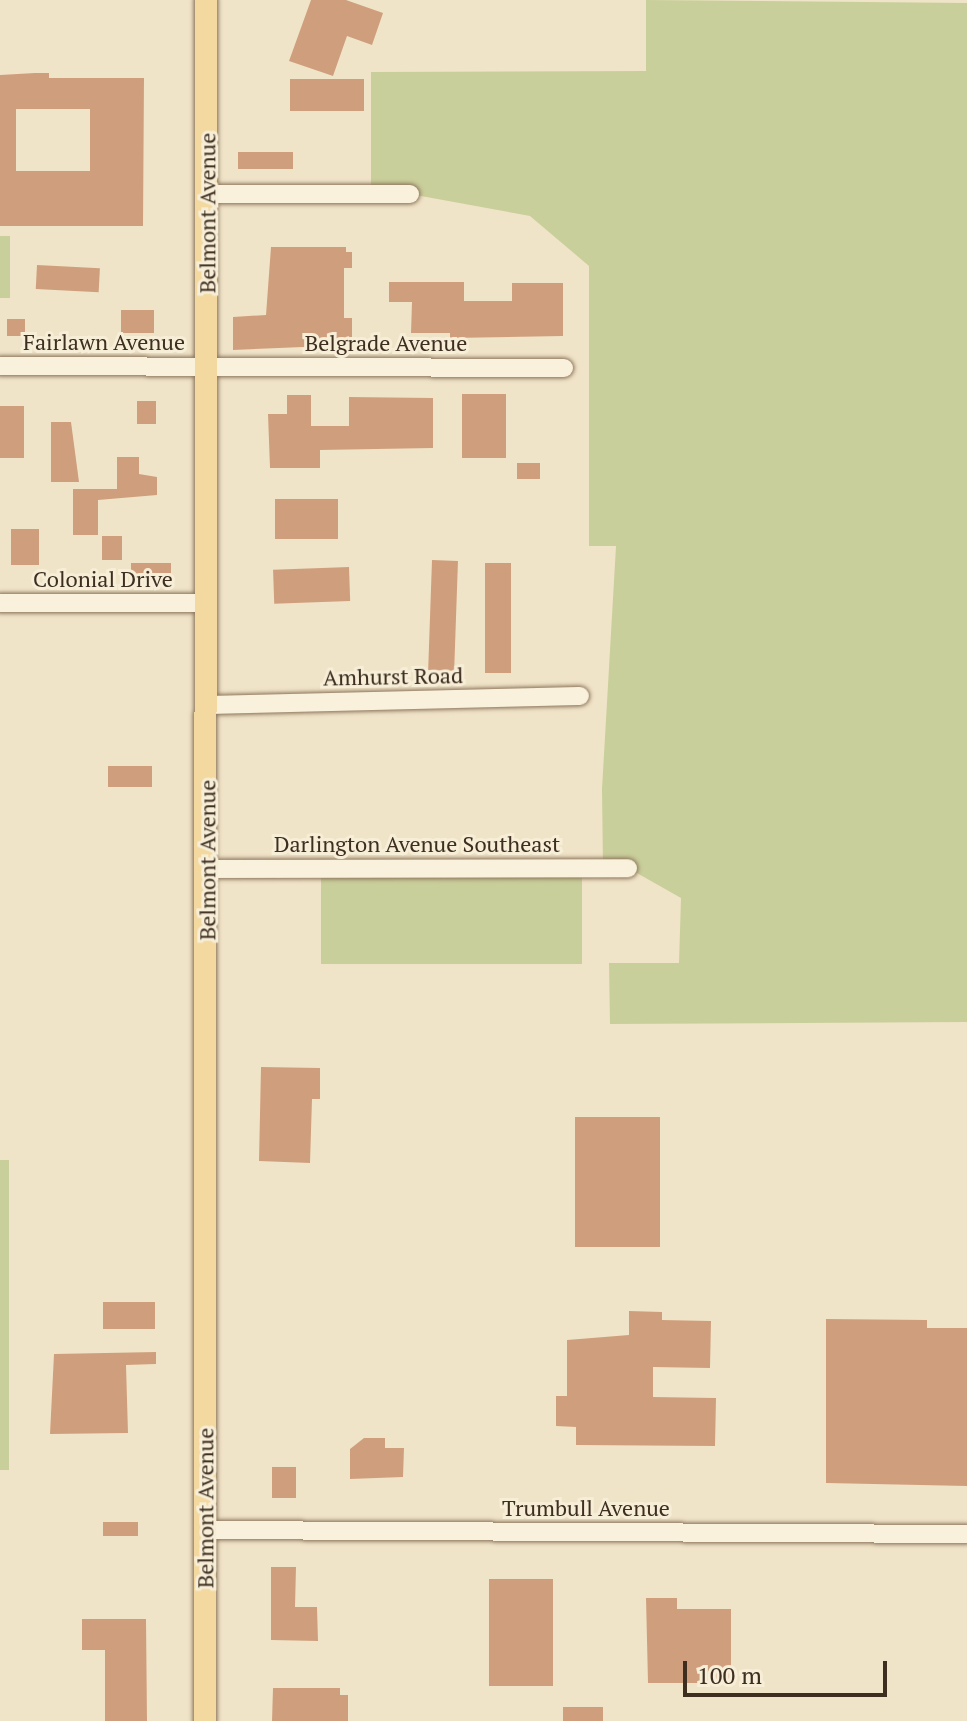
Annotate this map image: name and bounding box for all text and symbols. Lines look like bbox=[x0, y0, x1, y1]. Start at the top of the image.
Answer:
street label: Belmont Avenue bbox=[194, 133, 220, 293]
street label: Fairlawn Avenue bbox=[23, 329, 185, 355]
street label: Belgrade Avenue bbox=[305, 330, 467, 356]
street label: Colonial Drive bbox=[33, 566, 173, 592]
street label: Amhurst Road bbox=[323, 662, 463, 690]
street label: Belmont Avenue bbox=[194, 780, 220, 940]
street label: Darlington Avenue Southeast bbox=[274, 831, 560, 857]
street label: Belmont Avenue bbox=[192, 1428, 218, 1588]
street label: Trumbull Avenue bbox=[502, 1495, 670, 1521]
scale bar bbox=[687, 1645, 891, 1695]
text: 100 m bbox=[697, 1659, 762, 1691]

